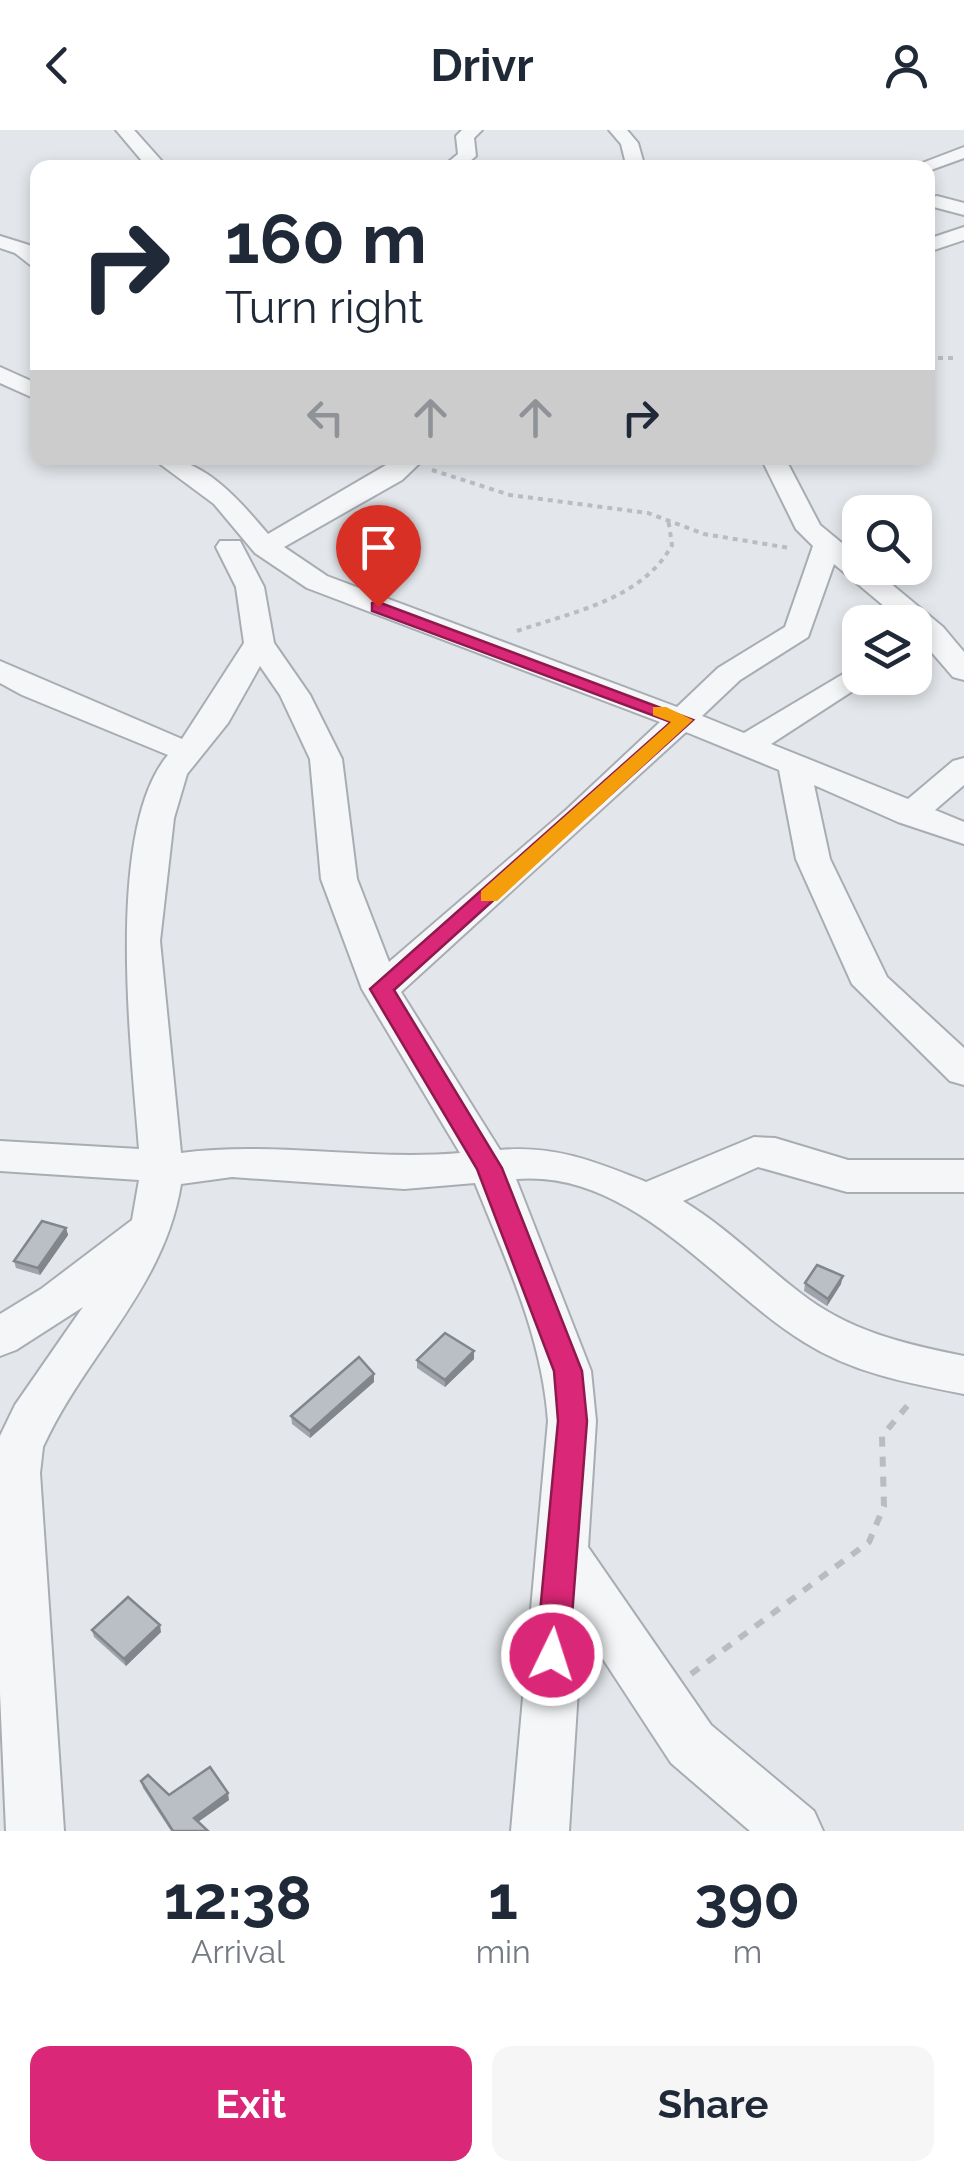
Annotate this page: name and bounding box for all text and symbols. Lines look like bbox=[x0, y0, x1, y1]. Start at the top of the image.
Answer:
icon: back bbox=[30, 38, 85, 93]
icon: person bbox=[879, 38, 934, 93]
text: Drivr bbox=[430, 39, 534, 92]
text: 160 m bbox=[225, 197, 427, 279]
icon: right bbox=[60, 200, 190, 330]
text: Turn right bbox=[225, 281, 423, 334]
icon: left bbox=[298, 390, 353, 445]
icon: ahead bbox=[403, 390, 458, 445]
icon: ahead bbox=[508, 390, 563, 445]
icon: right bbox=[613, 390, 668, 445]
map controls bbox=[842, 495, 932, 695]
button: search bbox=[842, 495, 932, 585]
pin bbox=[336, 505, 421, 608]
icon: arrive bbox=[351, 520, 406, 575]
button: layers bbox=[842, 605, 932, 695]
position arrow bbox=[500, 1603, 604, 1707]
text: 12:38 bbox=[164, 1863, 312, 1933]
text: 1 bbox=[488, 1863, 518, 1933]
text: 390 bbox=[695, 1863, 800, 1933]
text: Arrival bbox=[191, 1933, 285, 1970]
text: min bbox=[476, 1933, 531, 1970]
text: m bbox=[733, 1933, 762, 1970]
button: Exit bbox=[30, 2046, 472, 2161]
button: Share bbox=[492, 2046, 934, 2161]

